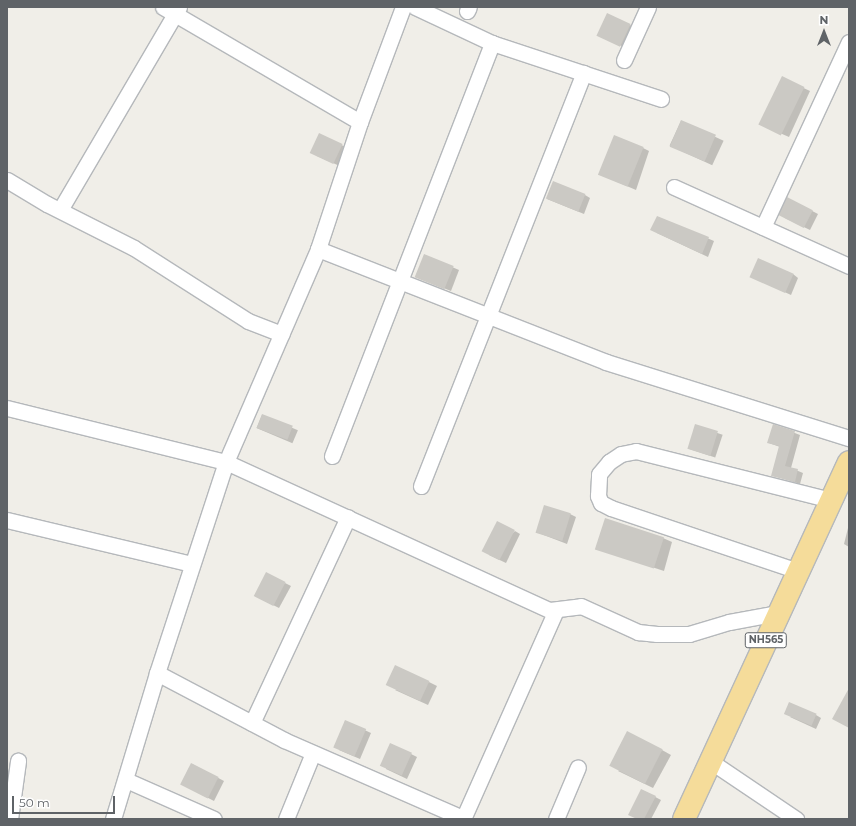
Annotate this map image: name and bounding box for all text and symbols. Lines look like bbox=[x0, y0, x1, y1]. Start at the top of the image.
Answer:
north arrow bbox=[804, 12, 844, 52]
text: N bbox=[820, 13, 828, 27]
road number: NH565 bbox=[744, 632, 788, 648]
scale bar bbox=[14, 788, 117, 814]
text: 50 m bbox=[19, 795, 50, 810]

